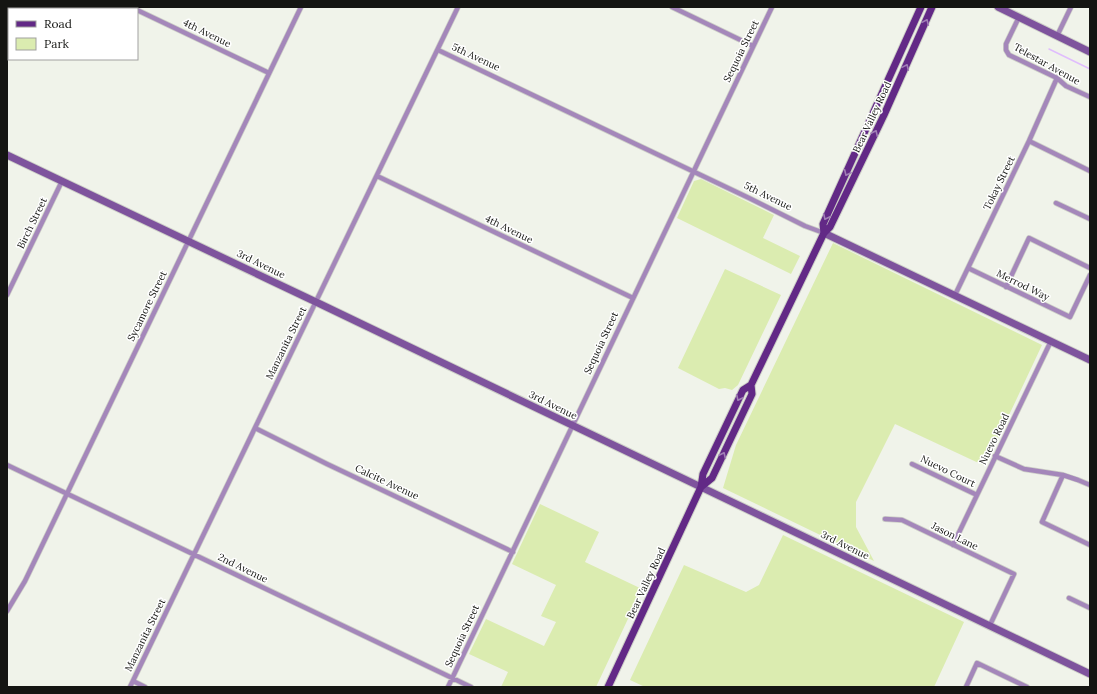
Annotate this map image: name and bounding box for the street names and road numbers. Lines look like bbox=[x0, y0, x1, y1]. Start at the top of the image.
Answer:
street label: 4th Avenue bbox=[181, 16, 234, 50]
street label: Sequoia Street bbox=[720, 18, 762, 84]
street label: 5th Avenue bbox=[450, 40, 503, 74]
street label: Telestar Avenue bbox=[1011, 40, 1083, 88]
street label: Bear Valley Road bbox=[850, 79, 894, 155]
street label: Tokay Street bbox=[980, 154, 1018, 212]
street label: 5th Avenue bbox=[742, 179, 795, 213]
street label: Birch Street bbox=[14, 195, 50, 251]
street label: 4th Avenue bbox=[483, 212, 536, 246]
street label: 3rd Avenue bbox=[235, 247, 288, 282]
street label: Merrod Way bbox=[994, 267, 1052, 304]
street label: Sycamore Street bbox=[124, 269, 170, 343]
street label: Manzanita Street bbox=[263, 304, 309, 382]
street label: Sequoia Street bbox=[581, 310, 621, 376]
street label: 3rd Avenue bbox=[527, 388, 580, 423]
street label: Nuevo Road bbox=[976, 411, 1012, 467]
street label: Nuevo Court bbox=[918, 452, 978, 490]
street label: Calcite Avenue bbox=[353, 462, 422, 503]
street label: Jason Lane bbox=[929, 519, 981, 553]
street label: 3rd Avenue bbox=[819, 528, 872, 563]
street label: Bear Valley Road bbox=[624, 545, 668, 621]
street label: 2nd Avenue bbox=[216, 550, 271, 586]
street label: Manzanita Street bbox=[122, 596, 168, 674]
street label: Sequoia Street bbox=[442, 603, 482, 669]

